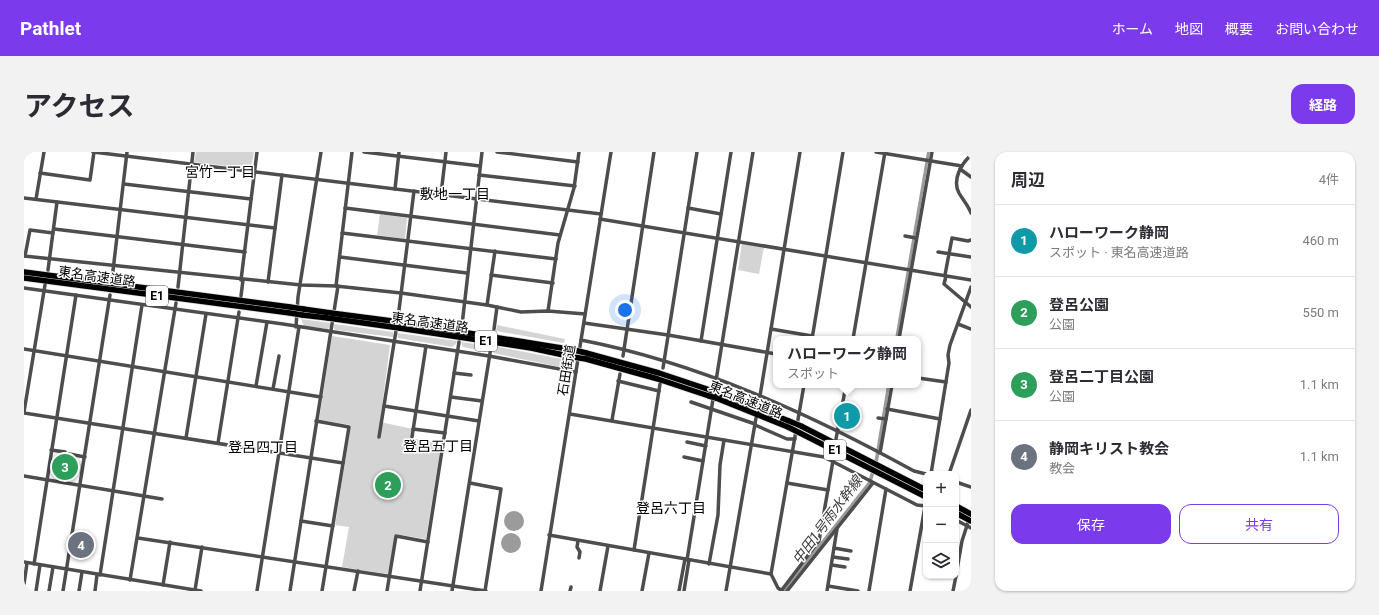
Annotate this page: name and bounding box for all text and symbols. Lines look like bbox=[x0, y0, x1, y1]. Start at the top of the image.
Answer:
text: Pathlet bbox=[20, 17, 81, 40]
text: ホーム bbox=[1111, 21, 1153, 37]
text: 地図 bbox=[1175, 21, 1203, 37]
text: 概要 bbox=[1225, 21, 1253, 37]
text: お問い合わせ bbox=[1275, 21, 1359, 37]
button: 経路 bbox=[1291, 84, 1355, 124]
text: アクセス bbox=[24, 90, 135, 123]
district label: 宮竹一丁目 bbox=[185, 164, 255, 180]
text: 周辺 bbox=[1011, 170, 1045, 190]
text: 4件 bbox=[1319, 172, 1339, 187]
district label: 敷地一丁目 bbox=[420, 186, 490, 202]
text: ハローワーク静岡 bbox=[1049, 224, 1169, 242]
text: 1 bbox=[1020, 233, 1028, 248]
text: 460 m bbox=[1302, 233, 1339, 248]
text: スポット · 東名高速道路 bbox=[1049, 245, 1189, 260]
street label: 東名高速道路 bbox=[57, 264, 137, 289]
road number: E1 bbox=[146, 286, 168, 306]
text: 登呂公園 bbox=[1049, 296, 1109, 314]
your location bbox=[615, 300, 635, 320]
text: 2 bbox=[1020, 305, 1028, 320]
text: 550 m bbox=[1302, 305, 1339, 320]
street label: 東名高速道路 bbox=[390, 310, 470, 335]
text: 公園 bbox=[1049, 317, 1075, 332]
road number: E1 bbox=[475, 331, 497, 351]
popup bbox=[773, 336, 921, 388]
street label: 石田街道 bbox=[555, 343, 578, 397]
text: ハローワーク静岡 bbox=[787, 345, 907, 363]
text: スポット bbox=[787, 366, 839, 381]
text: 登呂二丁目公園 bbox=[1049, 368, 1154, 386]
text: 3 bbox=[1020, 377, 1028, 392]
text: 1.1 km bbox=[1300, 377, 1339, 392]
street label: 東名高速道路 bbox=[707, 378, 785, 421]
text: 公園 bbox=[1049, 389, 1075, 404]
pin: 1 bbox=[834, 401, 860, 431]
district label: 登呂五丁目 bbox=[403, 438, 473, 454]
district label: 登呂四丁目 bbox=[228, 439, 298, 455]
road number: E1 bbox=[824, 440, 846, 460]
text: 静岡キリスト教会 bbox=[1049, 440, 1169, 458]
text: 4 bbox=[1020, 449, 1028, 464]
text: 1.1 km bbox=[1300, 449, 1339, 464]
pin: 3 bbox=[52, 452, 78, 482]
text: 教会 bbox=[1049, 461, 1075, 476]
pin: 2 bbox=[375, 470, 401, 500]
water label: 中田1号雨水幹線 bbox=[789, 471, 866, 567]
map controls bbox=[923, 471, 959, 579]
button: + bbox=[923, 471, 959, 507]
district label: 登呂六丁目 bbox=[636, 500, 706, 516]
button: 保存 bbox=[1011, 504, 1171, 544]
button: 共有 bbox=[1179, 504, 1339, 544]
button: − bbox=[923, 507, 959, 543]
pin: 4 bbox=[68, 530, 94, 560]
button: layers bbox=[923, 543, 959, 579]

